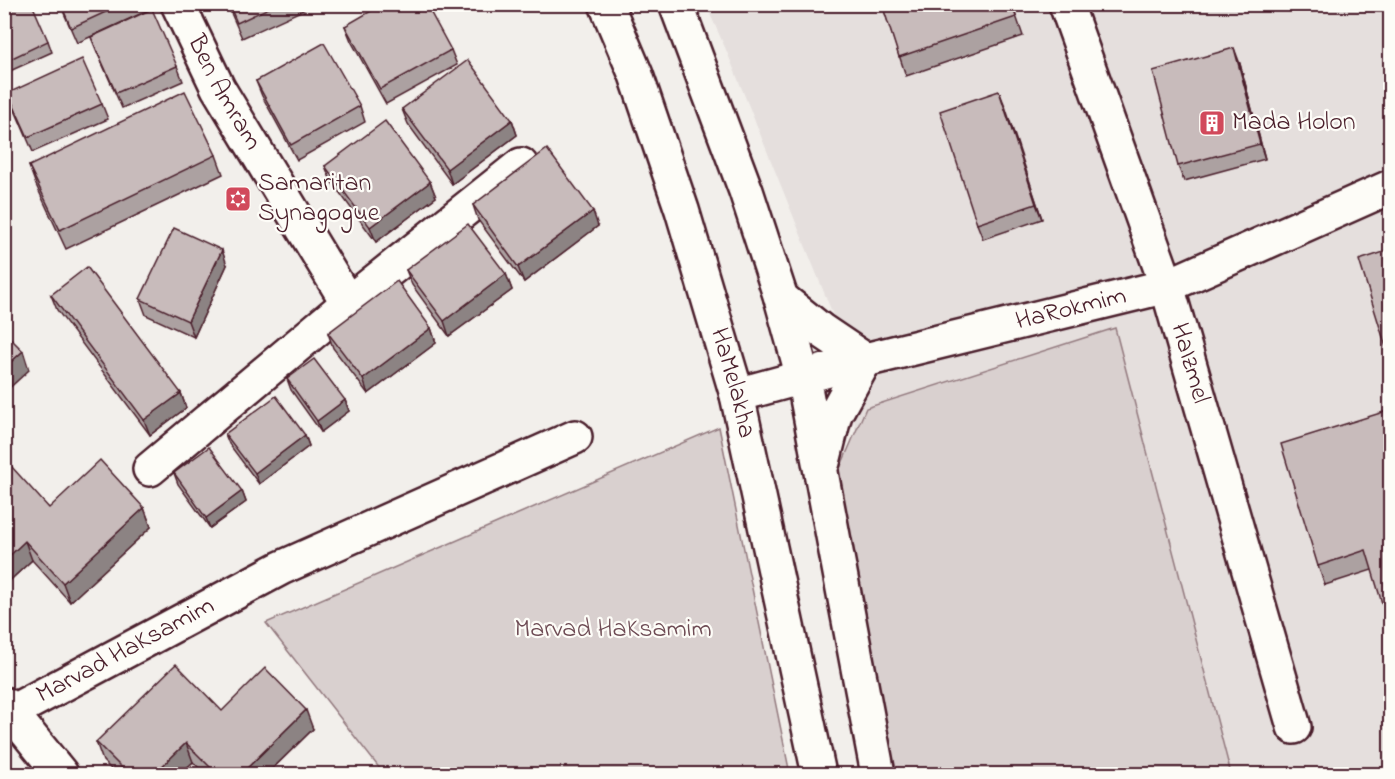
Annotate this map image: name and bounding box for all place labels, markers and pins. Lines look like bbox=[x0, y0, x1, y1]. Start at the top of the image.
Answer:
place label: Mada Holon bbox=[1232, 104, 1356, 142]
building icon: Mada Holon bbox=[1197, 108, 1227, 138]
place label: Samaritan Synagogue bbox=[258, 165, 380, 233]
synagogue icon: Samaritan Synagogue bbox=[223, 184, 253, 214]

